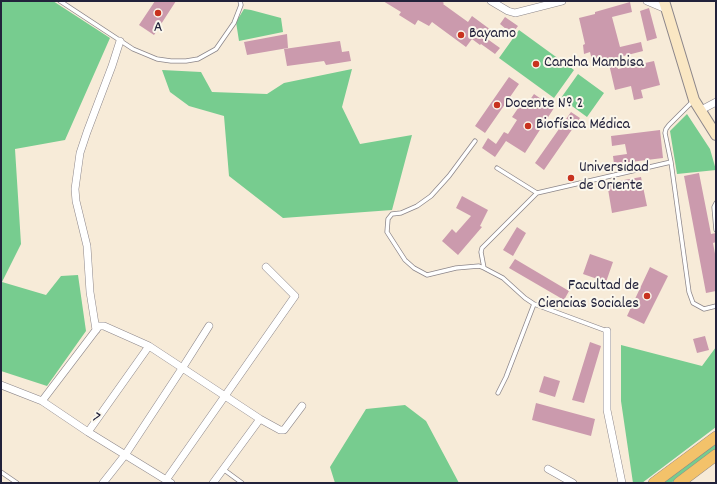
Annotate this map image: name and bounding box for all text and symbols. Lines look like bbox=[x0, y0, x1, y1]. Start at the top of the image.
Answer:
marker: A bbox=[153, 8, 163, 18]
place label: A bbox=[154, 19, 162, 39]
place label: Bayamo bbox=[469, 25, 516, 45]
marker: Bayamo bbox=[456, 30, 466, 40]
place label: Cancha Mambisa bbox=[544, 54, 644, 74]
marker: Cancha Mambisa bbox=[531, 59, 541, 69]
place label: Docente Nº 2 bbox=[505, 95, 583, 115]
marker: Docente Nº 2 bbox=[492, 100, 502, 110]
place label: Biofísica Médica bbox=[536, 116, 630, 136]
marker: Biofísica Médica bbox=[523, 121, 533, 131]
place label: Universidad de Oriente bbox=[579, 159, 649, 197]
marker: Universidad de Oriente bbox=[566, 173, 576, 183]
place label: Facultad de Ciencias Sociales bbox=[538, 277, 639, 315]
marker: Facultad de Ciencias Sociales bbox=[642, 291, 652, 301]
street label: 7 bbox=[87, 409, 103, 429]

